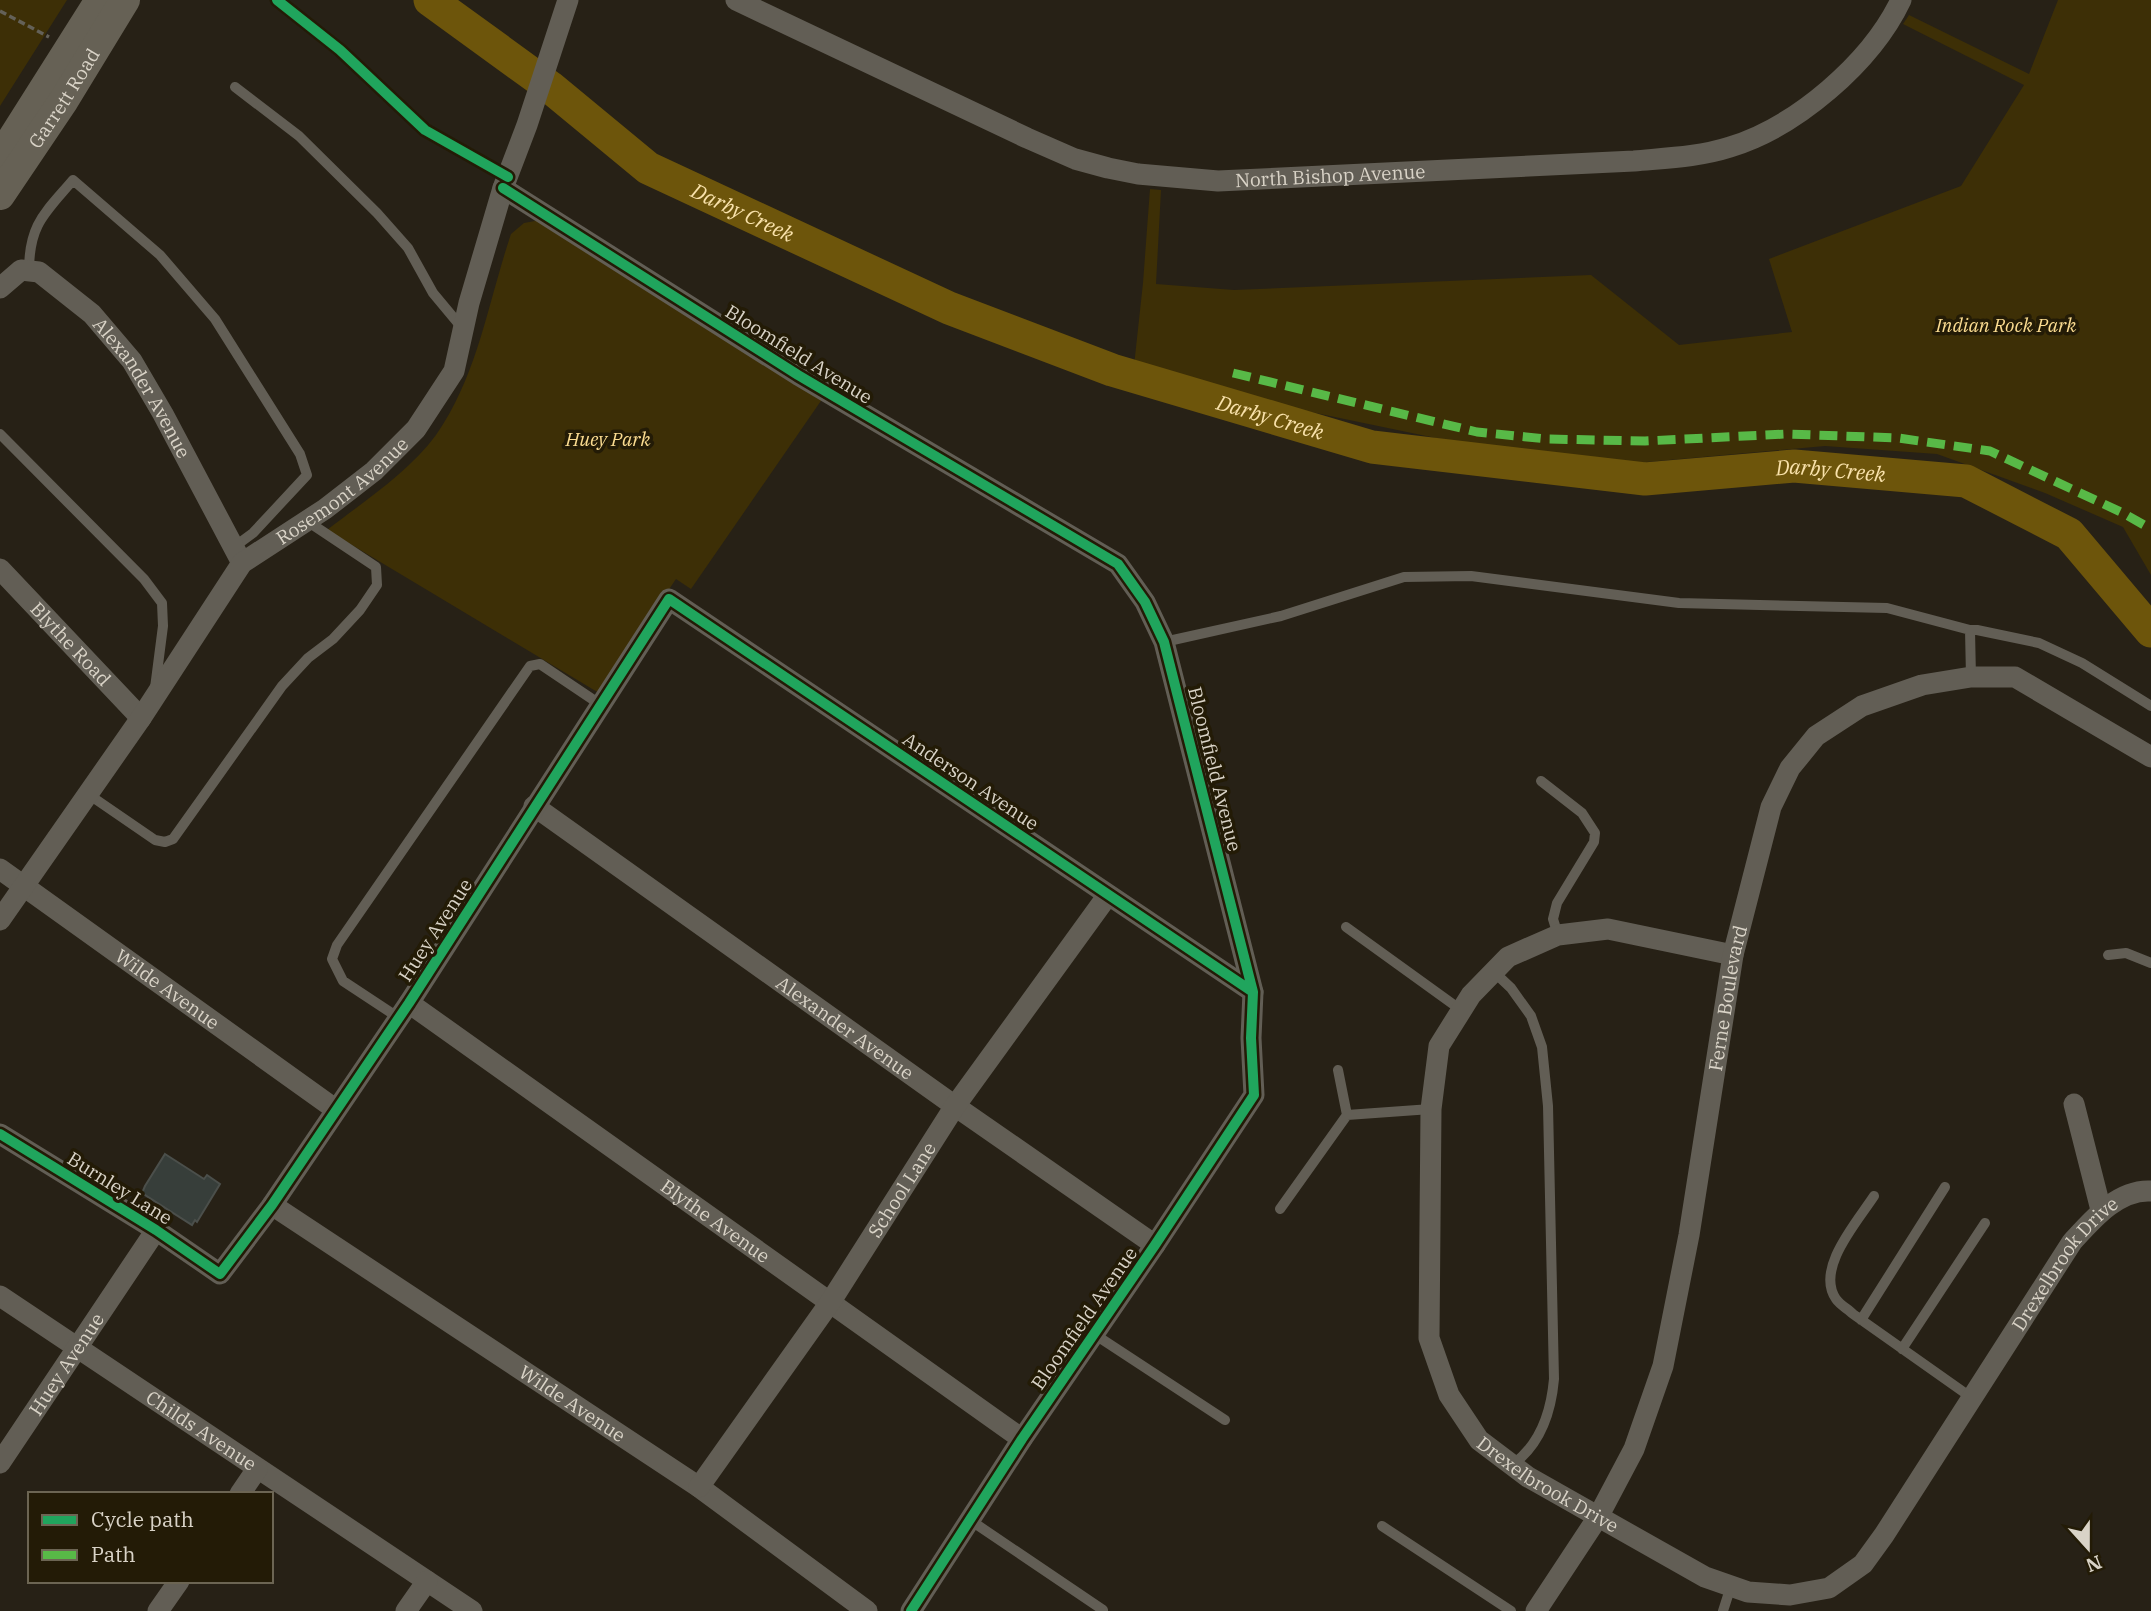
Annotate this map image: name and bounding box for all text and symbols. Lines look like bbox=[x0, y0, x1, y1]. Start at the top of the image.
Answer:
street label: Garrett Road bbox=[23, 44, 105, 153]
street label: North Bishop Avenue bbox=[1235, 159, 1426, 192]
water label: Darby Creek bbox=[686, 176, 800, 248]
street label: Bloomfield Avenue bbox=[721, 299, 877, 409]
street label: Alexander Avenue bbox=[88, 312, 196, 462]
park label: Indian Rock Park bbox=[1935, 313, 2077, 337]
water label: Darby Creek bbox=[1213, 388, 1328, 446]
park label: Huey Park bbox=[564, 427, 652, 451]
street label: Rosemont Avenue bbox=[271, 432, 413, 550]
water label: Darby Creek bbox=[1773, 452, 1888, 488]
street label: Blythe Road bbox=[25, 597, 116, 691]
street label: Bloomfield Avenue bbox=[1183, 684, 1247, 854]
street label: Anderson Avenue bbox=[899, 727, 1043, 835]
street label: Huey Avenue bbox=[393, 874, 477, 986]
street label: Ferne Boulevard bbox=[1703, 922, 1752, 1073]
street label: Wilde Avenue bbox=[111, 943, 224, 1034]
street label: Alexander Avenue bbox=[772, 971, 919, 1085]
street label: School Lane bbox=[863, 1137, 941, 1242]
street label: Burnley Lane bbox=[63, 1146, 177, 1230]
street label: Blythe Avenue bbox=[656, 1174, 775, 1268]
street label: Drexelbrook Drive bbox=[2006, 1191, 2123, 1335]
street label: Bloomfield Avenue bbox=[1026, 1242, 1142, 1394]
street label: Huey Avenue bbox=[23, 1308, 109, 1420]
street label: Wilde Avenue bbox=[515, 1360, 630, 1447]
street label: Childs Avenue bbox=[141, 1385, 261, 1476]
street label: Drexelbrook Drive bbox=[1472, 1431, 1623, 1538]
legend bbox=[28, 1492, 273, 1583]
text: Cycle path bbox=[91, 1505, 194, 1533]
north arrow bbox=[2053, 1513, 2123, 1583]
text: Path bbox=[91, 1540, 136, 1568]
text: N bbox=[2083, 1550, 2105, 1578]

